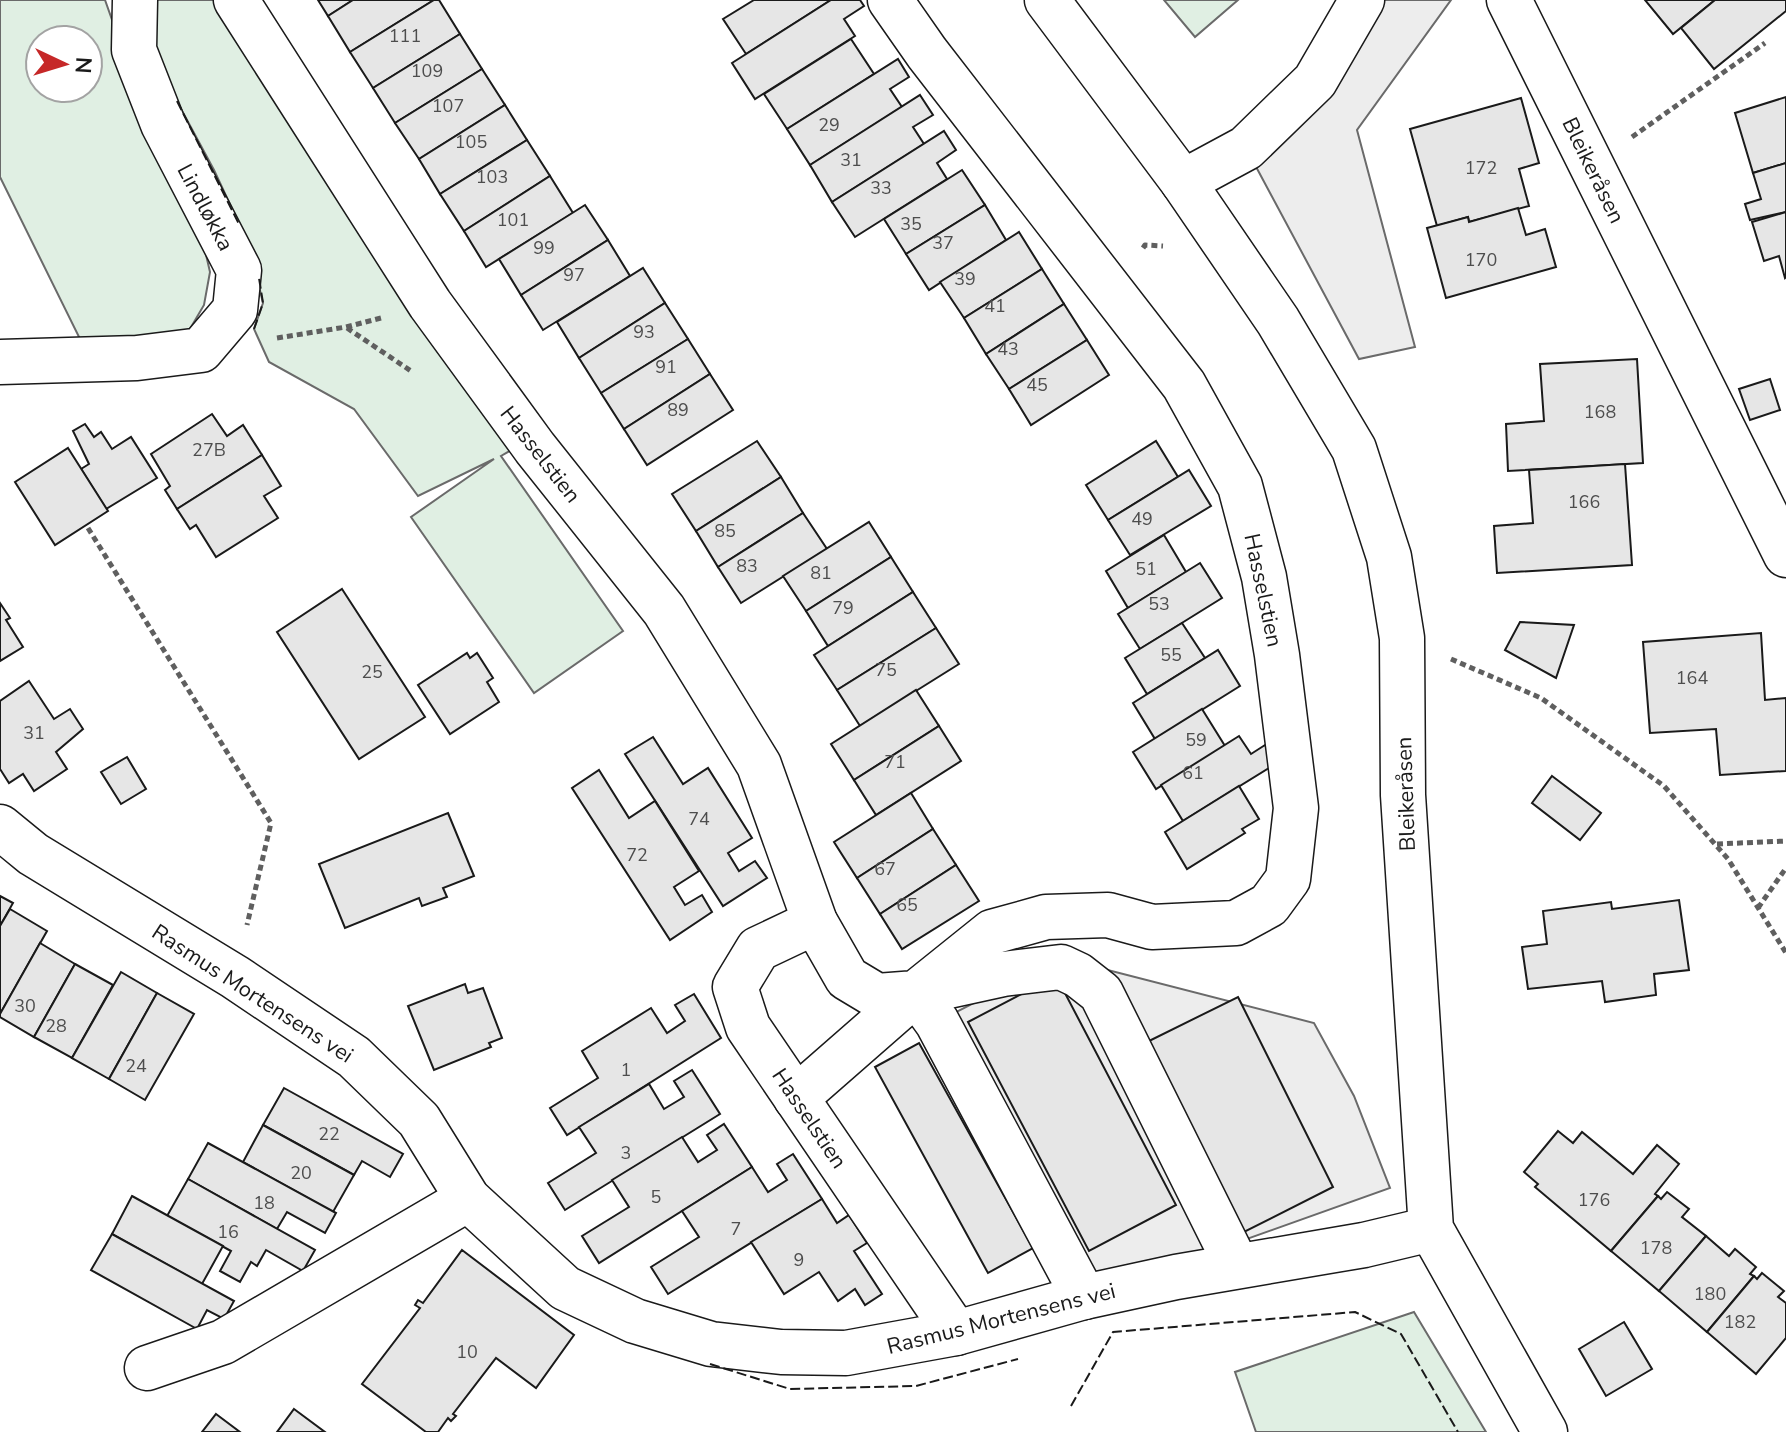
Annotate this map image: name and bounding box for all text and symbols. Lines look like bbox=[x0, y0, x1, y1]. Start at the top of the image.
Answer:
north arrow bbox=[24, 24, 104, 104]
house number: 111 bbox=[389, 24, 421, 48]
text: N bbox=[67, 56, 98, 75]
house number: 109 bbox=[411, 59, 443, 83]
house number: 107 bbox=[432, 94, 464, 118]
street label: Bleikeråsen bbox=[1554, 112, 1632, 229]
house number: 29 bbox=[818, 113, 840, 137]
house number: 105 bbox=[455, 130, 487, 154]
house number: 31 bbox=[840, 148, 862, 172]
house number: 172 bbox=[1465, 156, 1497, 180]
street label: Lindløkka bbox=[170, 159, 241, 256]
house number: 103 bbox=[476, 165, 508, 189]
house number: 33 bbox=[870, 176, 892, 200]
house number: 101 bbox=[497, 208, 529, 232]
house number: 35 bbox=[900, 212, 922, 236]
house number: 37 bbox=[932, 231, 954, 255]
house number: 99 bbox=[533, 236, 555, 260]
house number: 170 bbox=[1465, 248, 1497, 272]
house number: 97 bbox=[563, 263, 585, 287]
house number: 39 bbox=[954, 267, 976, 291]
house number: 41 bbox=[984, 294, 1006, 318]
house number: 93 bbox=[633, 320, 655, 344]
house number: 43 bbox=[997, 337, 1019, 361]
house number: 91 bbox=[655, 355, 677, 379]
house number: 45 bbox=[1026, 373, 1048, 397]
house number: 89 bbox=[667, 398, 689, 422]
street label: Hasselstien bbox=[493, 400, 587, 509]
house number: 168 bbox=[1584, 400, 1616, 424]
house number: 27B bbox=[192, 438, 226, 462]
house number: 166 bbox=[1568, 490, 1600, 514]
house number: 49 bbox=[1131, 507, 1153, 531]
house number: 85 bbox=[714, 519, 736, 543]
street label: Hasselstien bbox=[1236, 531, 1290, 650]
house number: 83 bbox=[736, 554, 758, 578]
house number: 51 bbox=[1135, 557, 1157, 581]
house number: 81 bbox=[810, 561, 832, 585]
house number: 53 bbox=[1148, 592, 1170, 616]
house number: 79 bbox=[832, 596, 854, 620]
house number: 55 bbox=[1160, 643, 1182, 667]
house number: 75 bbox=[875, 658, 897, 682]
house number: 25 bbox=[361, 660, 383, 684]
house number: 164 bbox=[1676, 666, 1708, 690]
house number: 31 bbox=[23, 721, 45, 745]
house number: 59 bbox=[1185, 728, 1207, 752]
street label: Bleikeråsen bbox=[1389, 736, 1423, 852]
house number: 71 bbox=[884, 750, 906, 774]
house number: 61 bbox=[1182, 761, 1204, 785]
house number: 74 bbox=[688, 807, 710, 831]
house number: 72 bbox=[626, 843, 648, 867]
house number: 67 bbox=[874, 857, 896, 881]
house number: 65 bbox=[896, 893, 918, 917]
street label: Rasmus Mortensens vei bbox=[146, 917, 359, 1070]
house number: 30 bbox=[14, 994, 36, 1018]
house number: 28 bbox=[45, 1014, 67, 1038]
house number: 24 bbox=[125, 1054, 147, 1078]
house number: 1 bbox=[621, 1058, 631, 1082]
street label: Hasselstien bbox=[765, 1062, 854, 1175]
house number: 22 bbox=[318, 1122, 340, 1146]
house number: 3 bbox=[621, 1141, 631, 1165]
house number: 20 bbox=[290, 1161, 312, 1185]
house number: 5 bbox=[651, 1185, 661, 1209]
house number: 176 bbox=[1578, 1188, 1610, 1212]
house number: 18 bbox=[253, 1191, 275, 1215]
house number: 7 bbox=[731, 1217, 741, 1241]
house number: 16 bbox=[217, 1220, 239, 1244]
house number: 178 bbox=[1640, 1236, 1672, 1260]
house number: 9 bbox=[794, 1248, 804, 1272]
street label: Rasmus Mortensens vei bbox=[884, 1276, 1119, 1362]
house number: 180 bbox=[1694, 1282, 1726, 1306]
house number: 182 bbox=[1724, 1310, 1756, 1334]
house number: 10 bbox=[456, 1340, 478, 1364]

